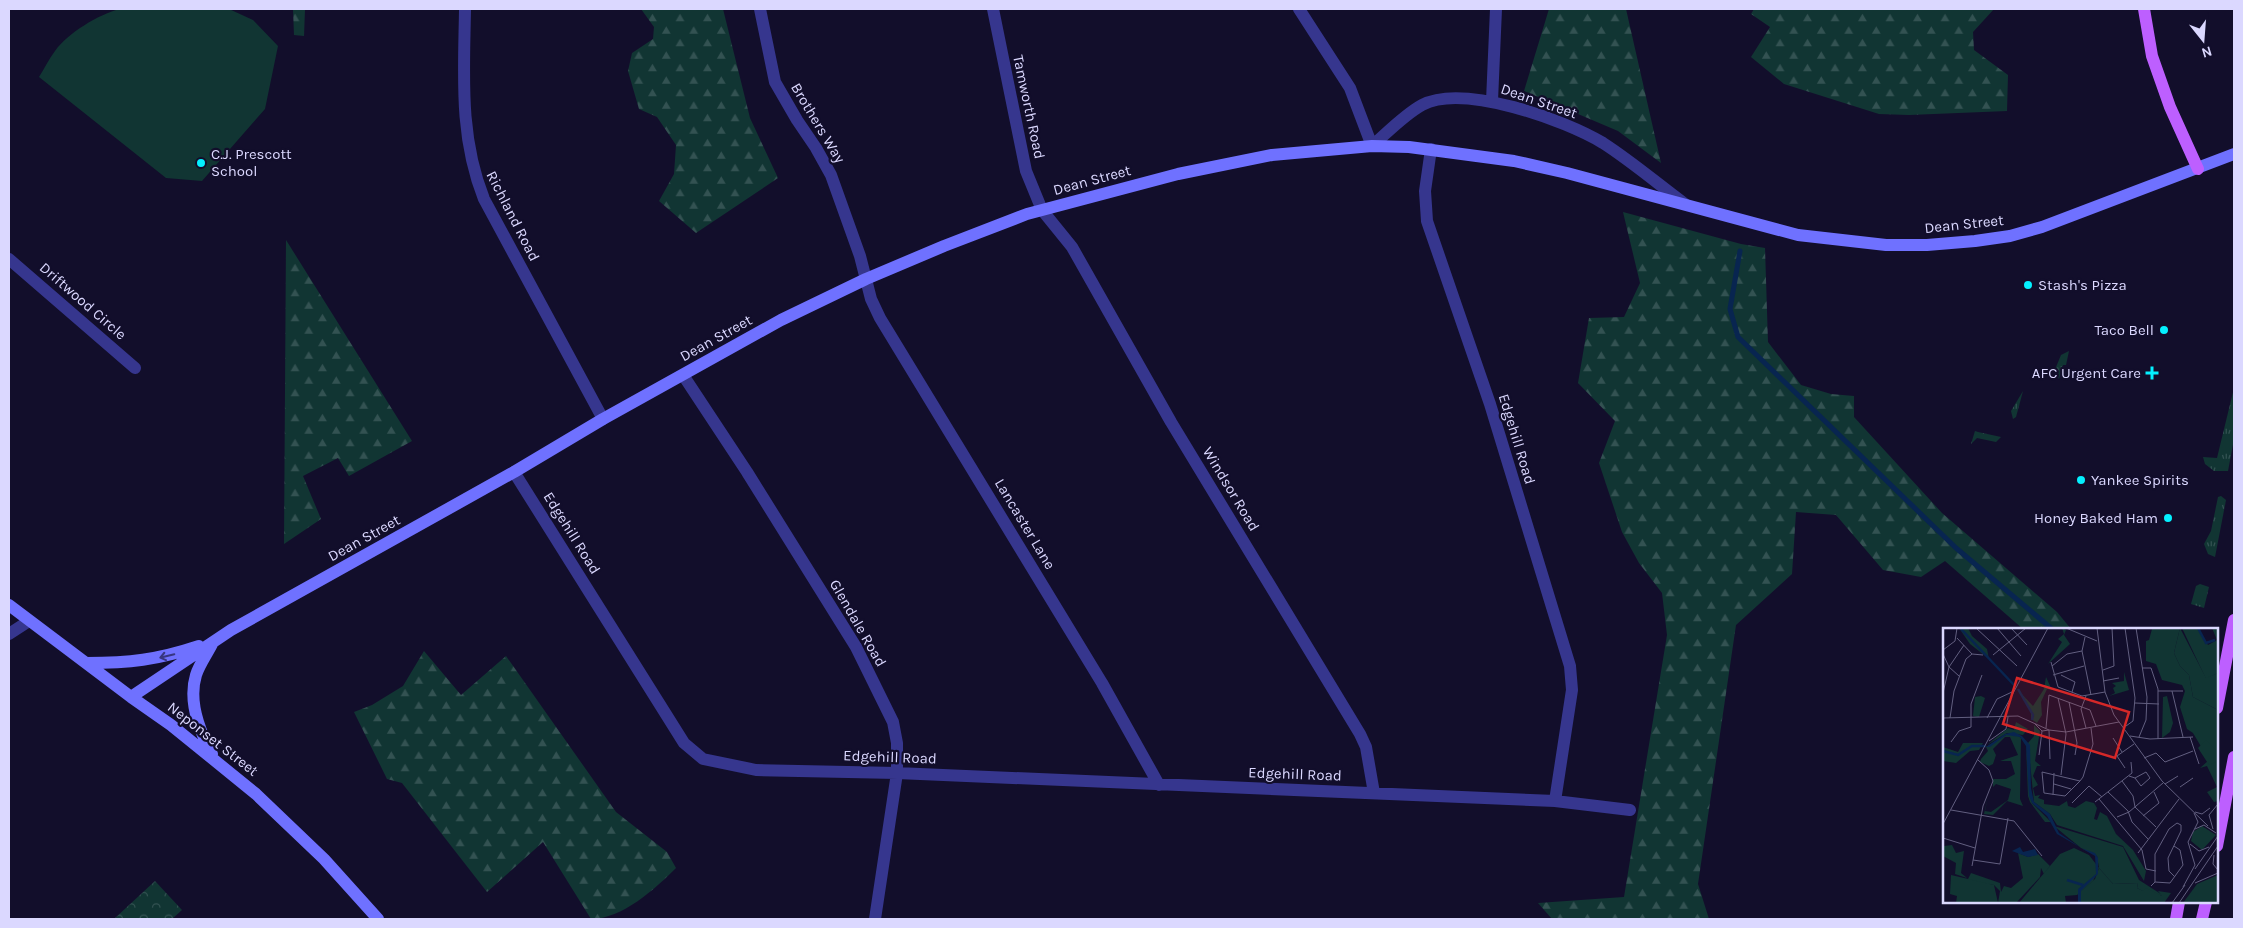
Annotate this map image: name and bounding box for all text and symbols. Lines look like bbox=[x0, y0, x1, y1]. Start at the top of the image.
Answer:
north arrow bbox=[2178, 15, 2228, 65]
text: N bbox=[2199, 42, 2214, 62]
street label: Tamworth Road bbox=[1009, 53, 1049, 161]
street label: Brothers Way bbox=[787, 80, 849, 166]
street label: Dean Street bbox=[1498, 80, 1580, 123]
place label: C.J. Prescott School bbox=[211, 145, 292, 180]
marker: C.J. Prescott School bbox=[195, 157, 207, 169]
street label: Dean Street bbox=[1051, 161, 1133, 199]
street label: Richland Road bbox=[483, 168, 543, 264]
street label: Dean Street bbox=[1923, 211, 2005, 237]
street label: Driftwood Circle bbox=[36, 258, 130, 344]
place label: Stash's Pizza bbox=[2038, 276, 2127, 294]
marker: Stash's Pizza bbox=[2022, 279, 2034, 291]
street label: Dean Street bbox=[677, 311, 756, 365]
place label: Taco Bell bbox=[2095, 321, 2154, 339]
marker: Taco Bell bbox=[2158, 324, 2170, 336]
place label: AFC Urgent Care bbox=[2032, 364, 2141, 382]
marker: AFC Urgent Care bbox=[2145, 366, 2159, 380]
street label: Edgehill Road bbox=[1495, 392, 1539, 486]
street label: Windsor Road bbox=[1199, 443, 1263, 535]
place label: Yankee Spirits bbox=[2091, 471, 2189, 489]
marker: Yankee Spirits bbox=[2075, 474, 2087, 486]
street label: Lancaster Lane bbox=[991, 475, 1059, 573]
street label: Edgehill Road bbox=[540, 489, 604, 577]
place label: Honey Baked Ham bbox=[2034, 509, 2158, 527]
street label: Dean Street bbox=[325, 511, 404, 565]
marker: Honey Baked Ham bbox=[2162, 512, 2174, 524]
street label: Glendale Road bbox=[826, 576, 890, 670]
inset map bbox=[1943, 628, 2218, 903]
one-way arrow bbox=[159, 652, 175, 661]
street label: Neponset Street bbox=[164, 698, 262, 780]
street label: Edgehill Road bbox=[843, 746, 937, 768]
street label: Edgehill Road bbox=[1248, 763, 1342, 785]

